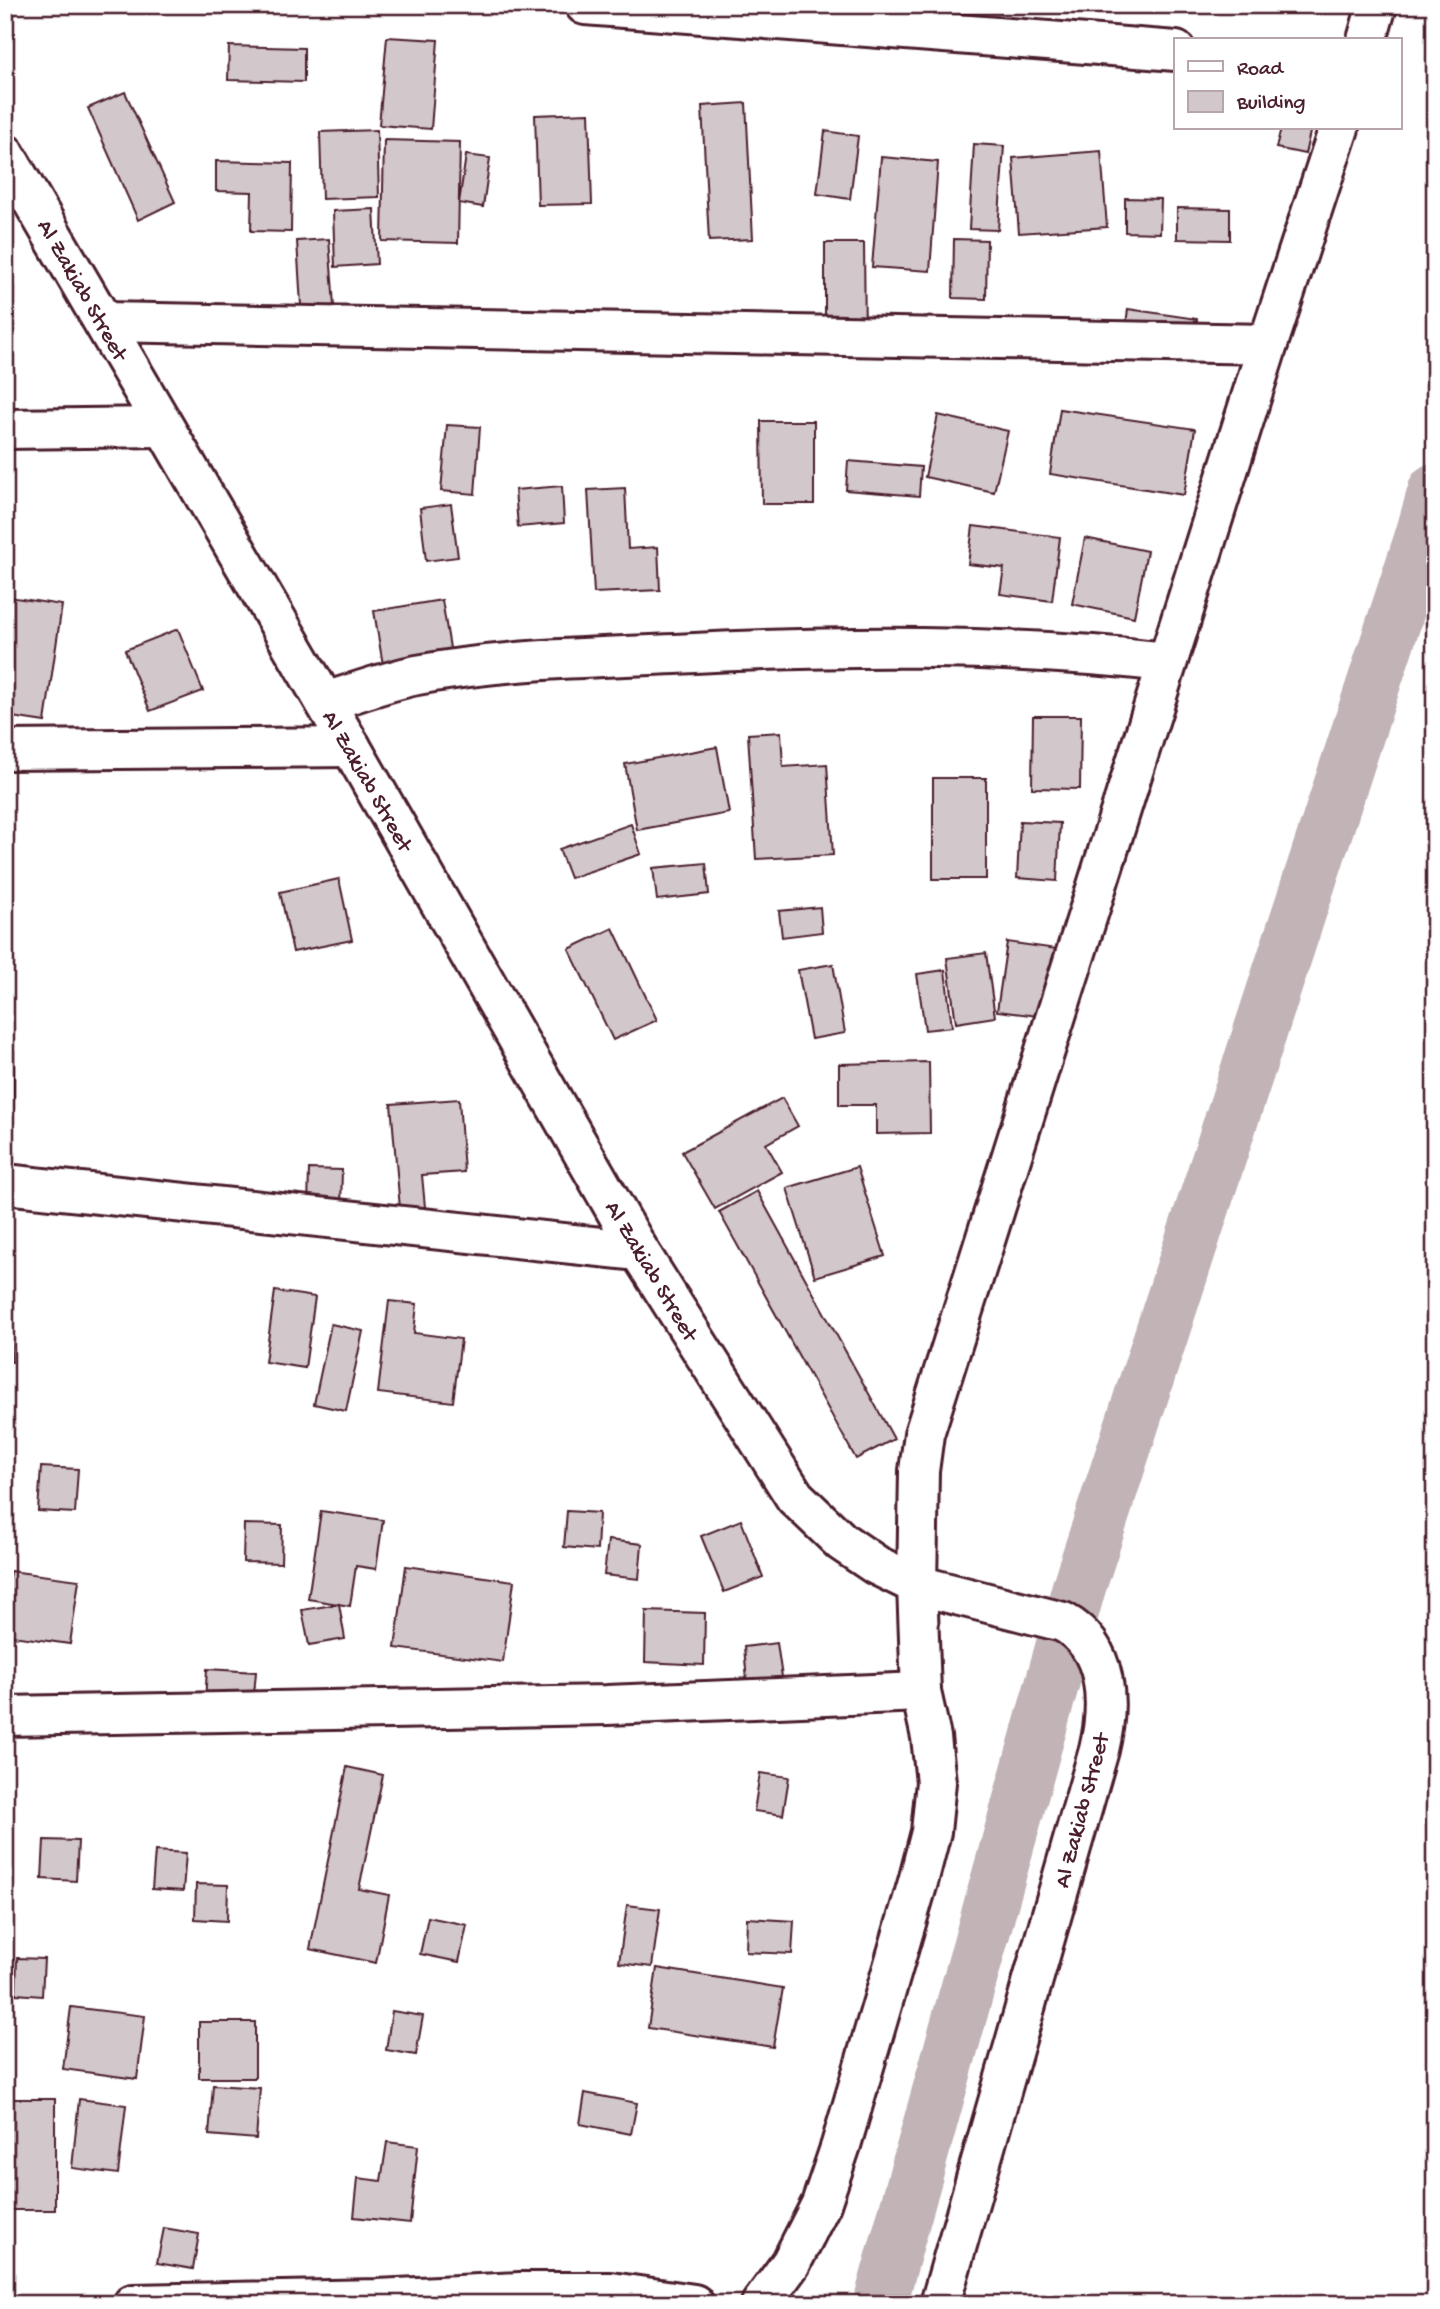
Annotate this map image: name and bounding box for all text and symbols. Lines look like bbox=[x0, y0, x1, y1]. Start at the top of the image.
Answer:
legend bbox=[1174, 38, 1402, 130]
text: Road bbox=[1237, 58, 1285, 83]
text: Building bbox=[1236, 92, 1306, 117]
street label: Al Zakiab Street bbox=[30, 215, 133, 368]
street label: Al Zakiab Street bbox=[315, 706, 418, 859]
street label: Al Zakiab Street bbox=[598, 1197, 703, 1348]
street label: Al Zakiab Street bbox=[1050, 1729, 1117, 1891]

